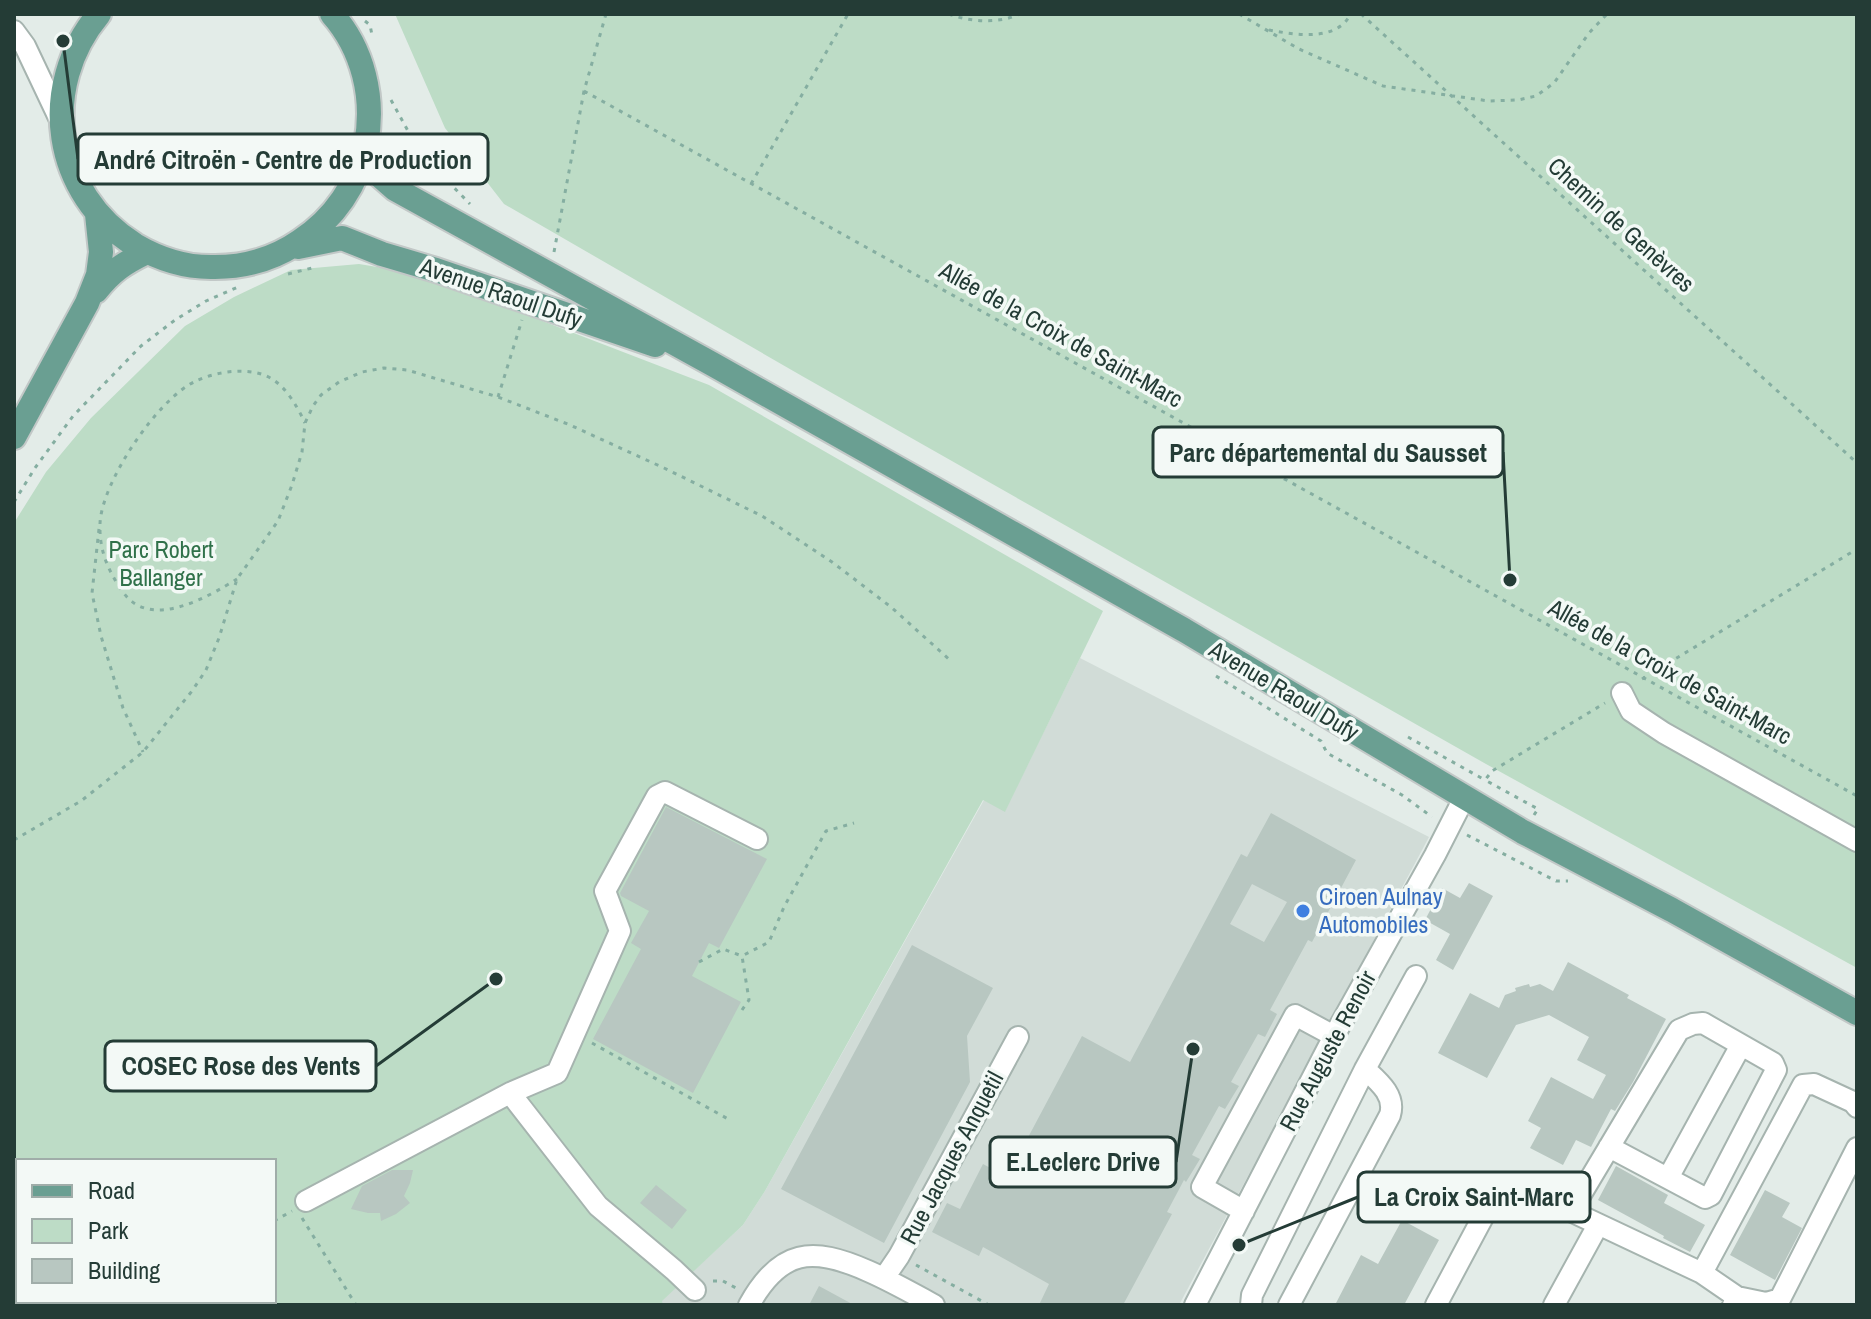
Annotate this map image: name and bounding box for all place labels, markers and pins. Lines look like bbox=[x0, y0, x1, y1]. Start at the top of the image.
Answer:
callout: André Citroën - Centre de Production bbox=[78, 134, 488, 184]
callout: Parc départemental du Sausset bbox=[1153, 427, 1503, 477]
place label: Ciroen Aulnay Automobiles bbox=[1318, 880, 1443, 940]
marker: Ciroen Aulnay Automobiles bbox=[1294, 902, 1312, 920]
callout: COSEC Rose des Vents bbox=[105, 1041, 376, 1091]
callout: E.Leclerc Drive bbox=[990, 1137, 1176, 1187]
callout: La Croix Saint-Marc bbox=[1358, 1172, 1590, 1222]

